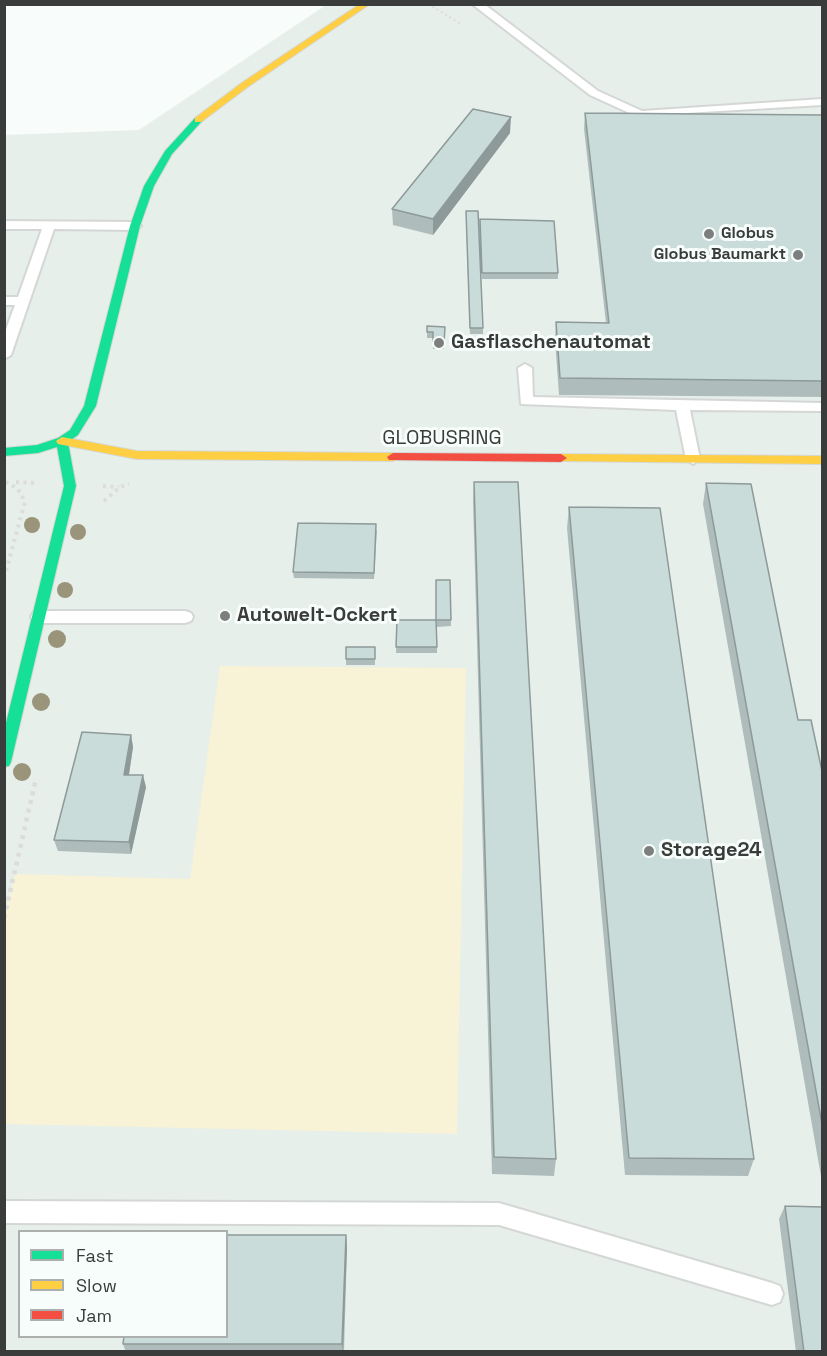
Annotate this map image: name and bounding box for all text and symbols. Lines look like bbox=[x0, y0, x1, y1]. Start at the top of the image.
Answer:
place label: Globus bbox=[721, 224, 774, 244]
marker: Globus bbox=[702, 227, 716, 241]
place label: Globus Baumarkt bbox=[654, 245, 786, 265]
marker: Globus Baumarkt bbox=[791, 248, 805, 262]
place label: Gasflaschenautomat bbox=[451, 331, 651, 355]
marker: Gasflaschenautomat bbox=[432, 336, 446, 350]
street label: GLOBUSRING bbox=[382, 427, 502, 451]
place label: Autowelt-Ockert bbox=[237, 604, 397, 628]
marker: Autowelt-Ockert bbox=[218, 609, 232, 623]
place label: Storage24 bbox=[661, 839, 762, 863]
marker: Storage24 bbox=[642, 844, 656, 858]
legend bbox=[18, 1230, 228, 1338]
text: Fast bbox=[76, 1244, 113, 1267]
text: Slow bbox=[76, 1274, 117, 1297]
text: Jam bbox=[76, 1304, 112, 1327]

